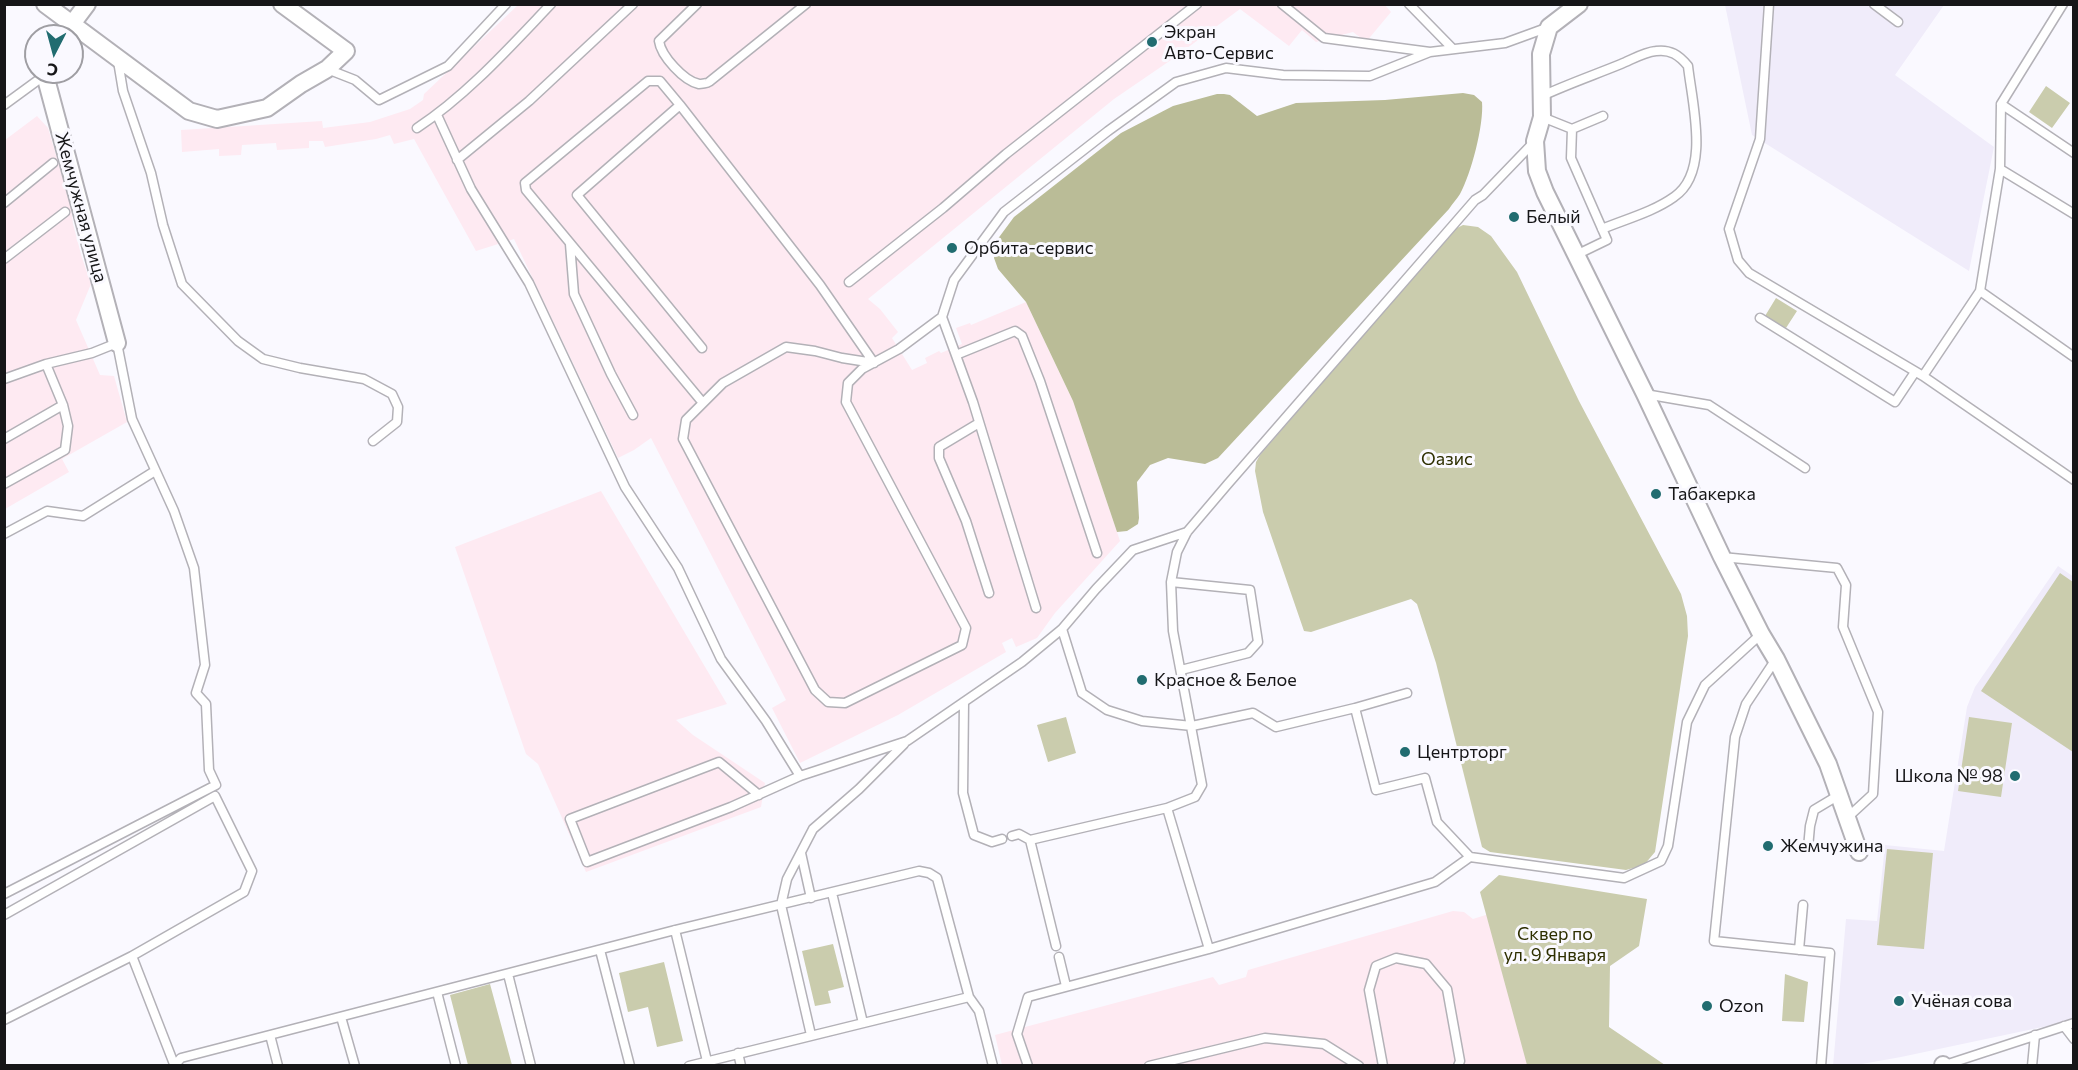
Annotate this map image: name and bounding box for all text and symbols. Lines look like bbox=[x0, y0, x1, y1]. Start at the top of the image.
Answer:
place label: Экран Авто-Сервис bbox=[1164, 21, 1274, 63]
north arrow bbox=[24, 24, 84, 84]
marker: Экран Авто-Сервис bbox=[1145, 35, 1159, 49]
text: С bbox=[46, 60, 59, 80]
street label: Жемчужная улица bbox=[51, 129, 111, 285]
place label: Белый bbox=[1526, 206, 1581, 228]
marker: Белый bbox=[1507, 210, 1521, 224]
place label: Орбита-сервис bbox=[964, 237, 1094, 259]
marker: Орбита-сервис bbox=[945, 241, 959, 255]
park label: Оазис bbox=[1421, 448, 1473, 470]
place label: Табакерка bbox=[1668, 483, 1756, 505]
marker: Табакерка bbox=[1649, 487, 1663, 501]
place label: Красное & Белое bbox=[1154, 669, 1297, 691]
marker: Красное & Белое bbox=[1135, 673, 1149, 687]
place label: Центрторг bbox=[1417, 741, 1507, 763]
marker: Центрторг bbox=[1398, 745, 1412, 759]
place label: Школа № 98 bbox=[1895, 765, 2003, 787]
marker: Школа № 98 bbox=[2008, 769, 2022, 783]
place label: Жемчужина bbox=[1780, 835, 1883, 857]
marker: Жемчужина bbox=[1761, 839, 1775, 853]
park label: Сквер по ул. 9 Января bbox=[1504, 923, 1606, 966]
place label: Учёная сова bbox=[1911, 990, 2012, 1012]
marker: Учёная сова bbox=[1892, 994, 1906, 1008]
place label: Ozon bbox=[1719, 995, 1764, 1017]
marker: Ozon bbox=[1700, 999, 1714, 1013]

